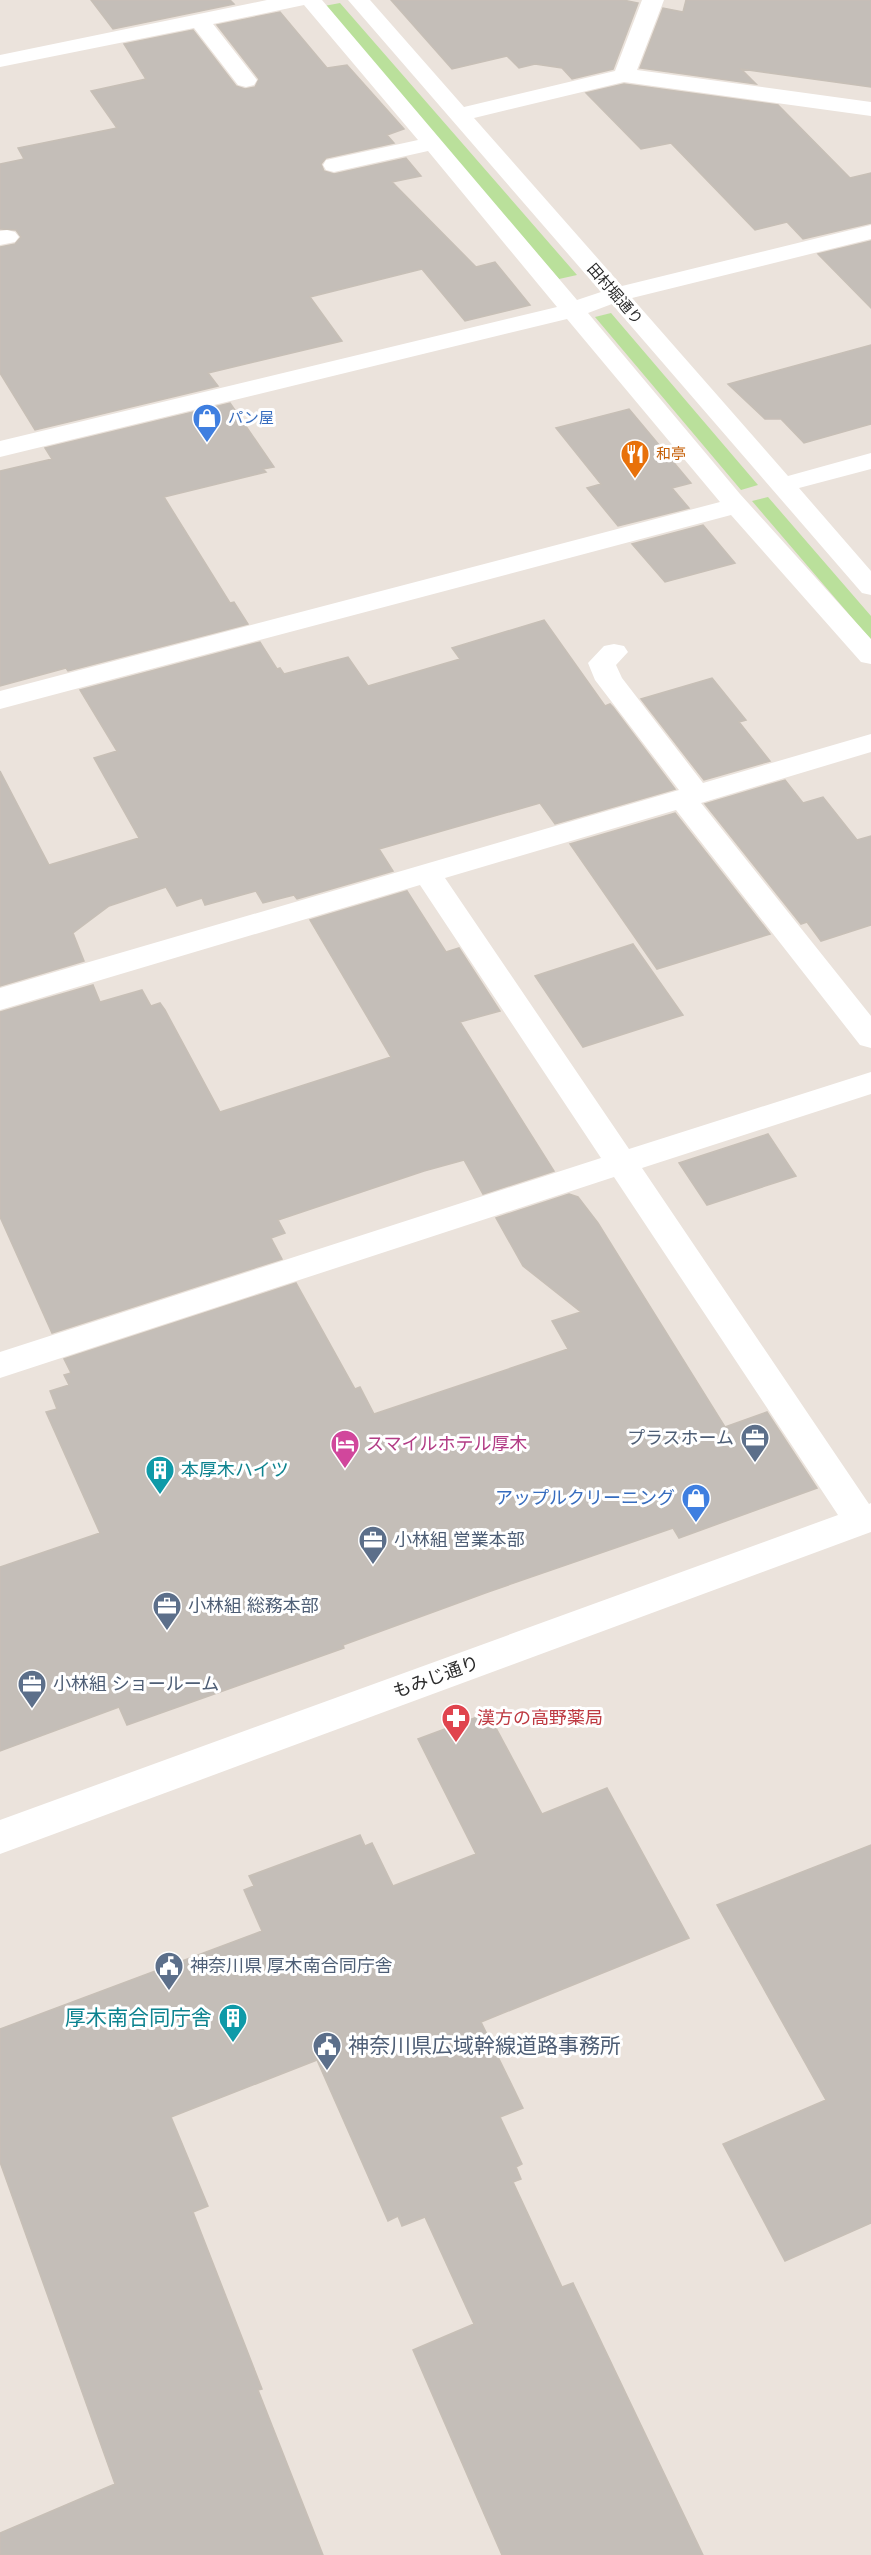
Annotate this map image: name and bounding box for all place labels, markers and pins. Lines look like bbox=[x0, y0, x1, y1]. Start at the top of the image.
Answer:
shop icon: パン屋 bbox=[191, 402, 223, 444]
place label: パン屋 bbox=[228, 408, 274, 427]
restaurant icon: 和亭 bbox=[619, 438, 651, 480]
place label: 和亭 bbox=[656, 444, 686, 463]
office icon: プラスホーム bbox=[739, 1422, 771, 1464]
place label: プラスホーム bbox=[627, 1426, 734, 1449]
hotel icon: スマイルホテル厚木 bbox=[329, 1428, 361, 1470]
place label: スマイルホテル厚木 bbox=[366, 1432, 527, 1455]
building icon: 本厚木ハイツ bbox=[144, 1454, 176, 1496]
place label: 本厚木ハイツ bbox=[181, 1458, 289, 1481]
shop icon: アップルクリーニング bbox=[680, 1482, 712, 1524]
place label: アップルクリーニング bbox=[495, 1486, 675, 1509]
office icon: 小林組 営業本部 bbox=[357, 1524, 389, 1566]
place label: 小林組 営業本部 bbox=[394, 1528, 525, 1551]
office icon: 小林組 総務本部 bbox=[151, 1590, 183, 1632]
place label: 小林組 総務本部 bbox=[188, 1594, 319, 1617]
office icon: 小林組 ショールーム bbox=[16, 1668, 48, 1710]
place label: 小林組 ショールーム bbox=[53, 1672, 219, 1695]
pharmacy icon: 漢方の高野薬局 bbox=[440, 1702, 472, 1744]
place label: 漢方の高野薬局 bbox=[477, 1706, 603, 1729]
public building icon: 神奈川県 厚木南合同庁舎 bbox=[153, 1950, 185, 1992]
place label: 神奈川県 厚木南合同庁舎 bbox=[190, 1954, 393, 1977]
building icon: 厚木南合同庁舎 bbox=[217, 2002, 249, 2044]
place label: 厚木南合同庁舎 bbox=[65, 2004, 212, 2031]
public building icon: 神奈川県広域幹線道路事務所 bbox=[311, 2030, 343, 2072]
place label: 神奈川県広域幹線道路事務所 bbox=[348, 2032, 621, 2059]

